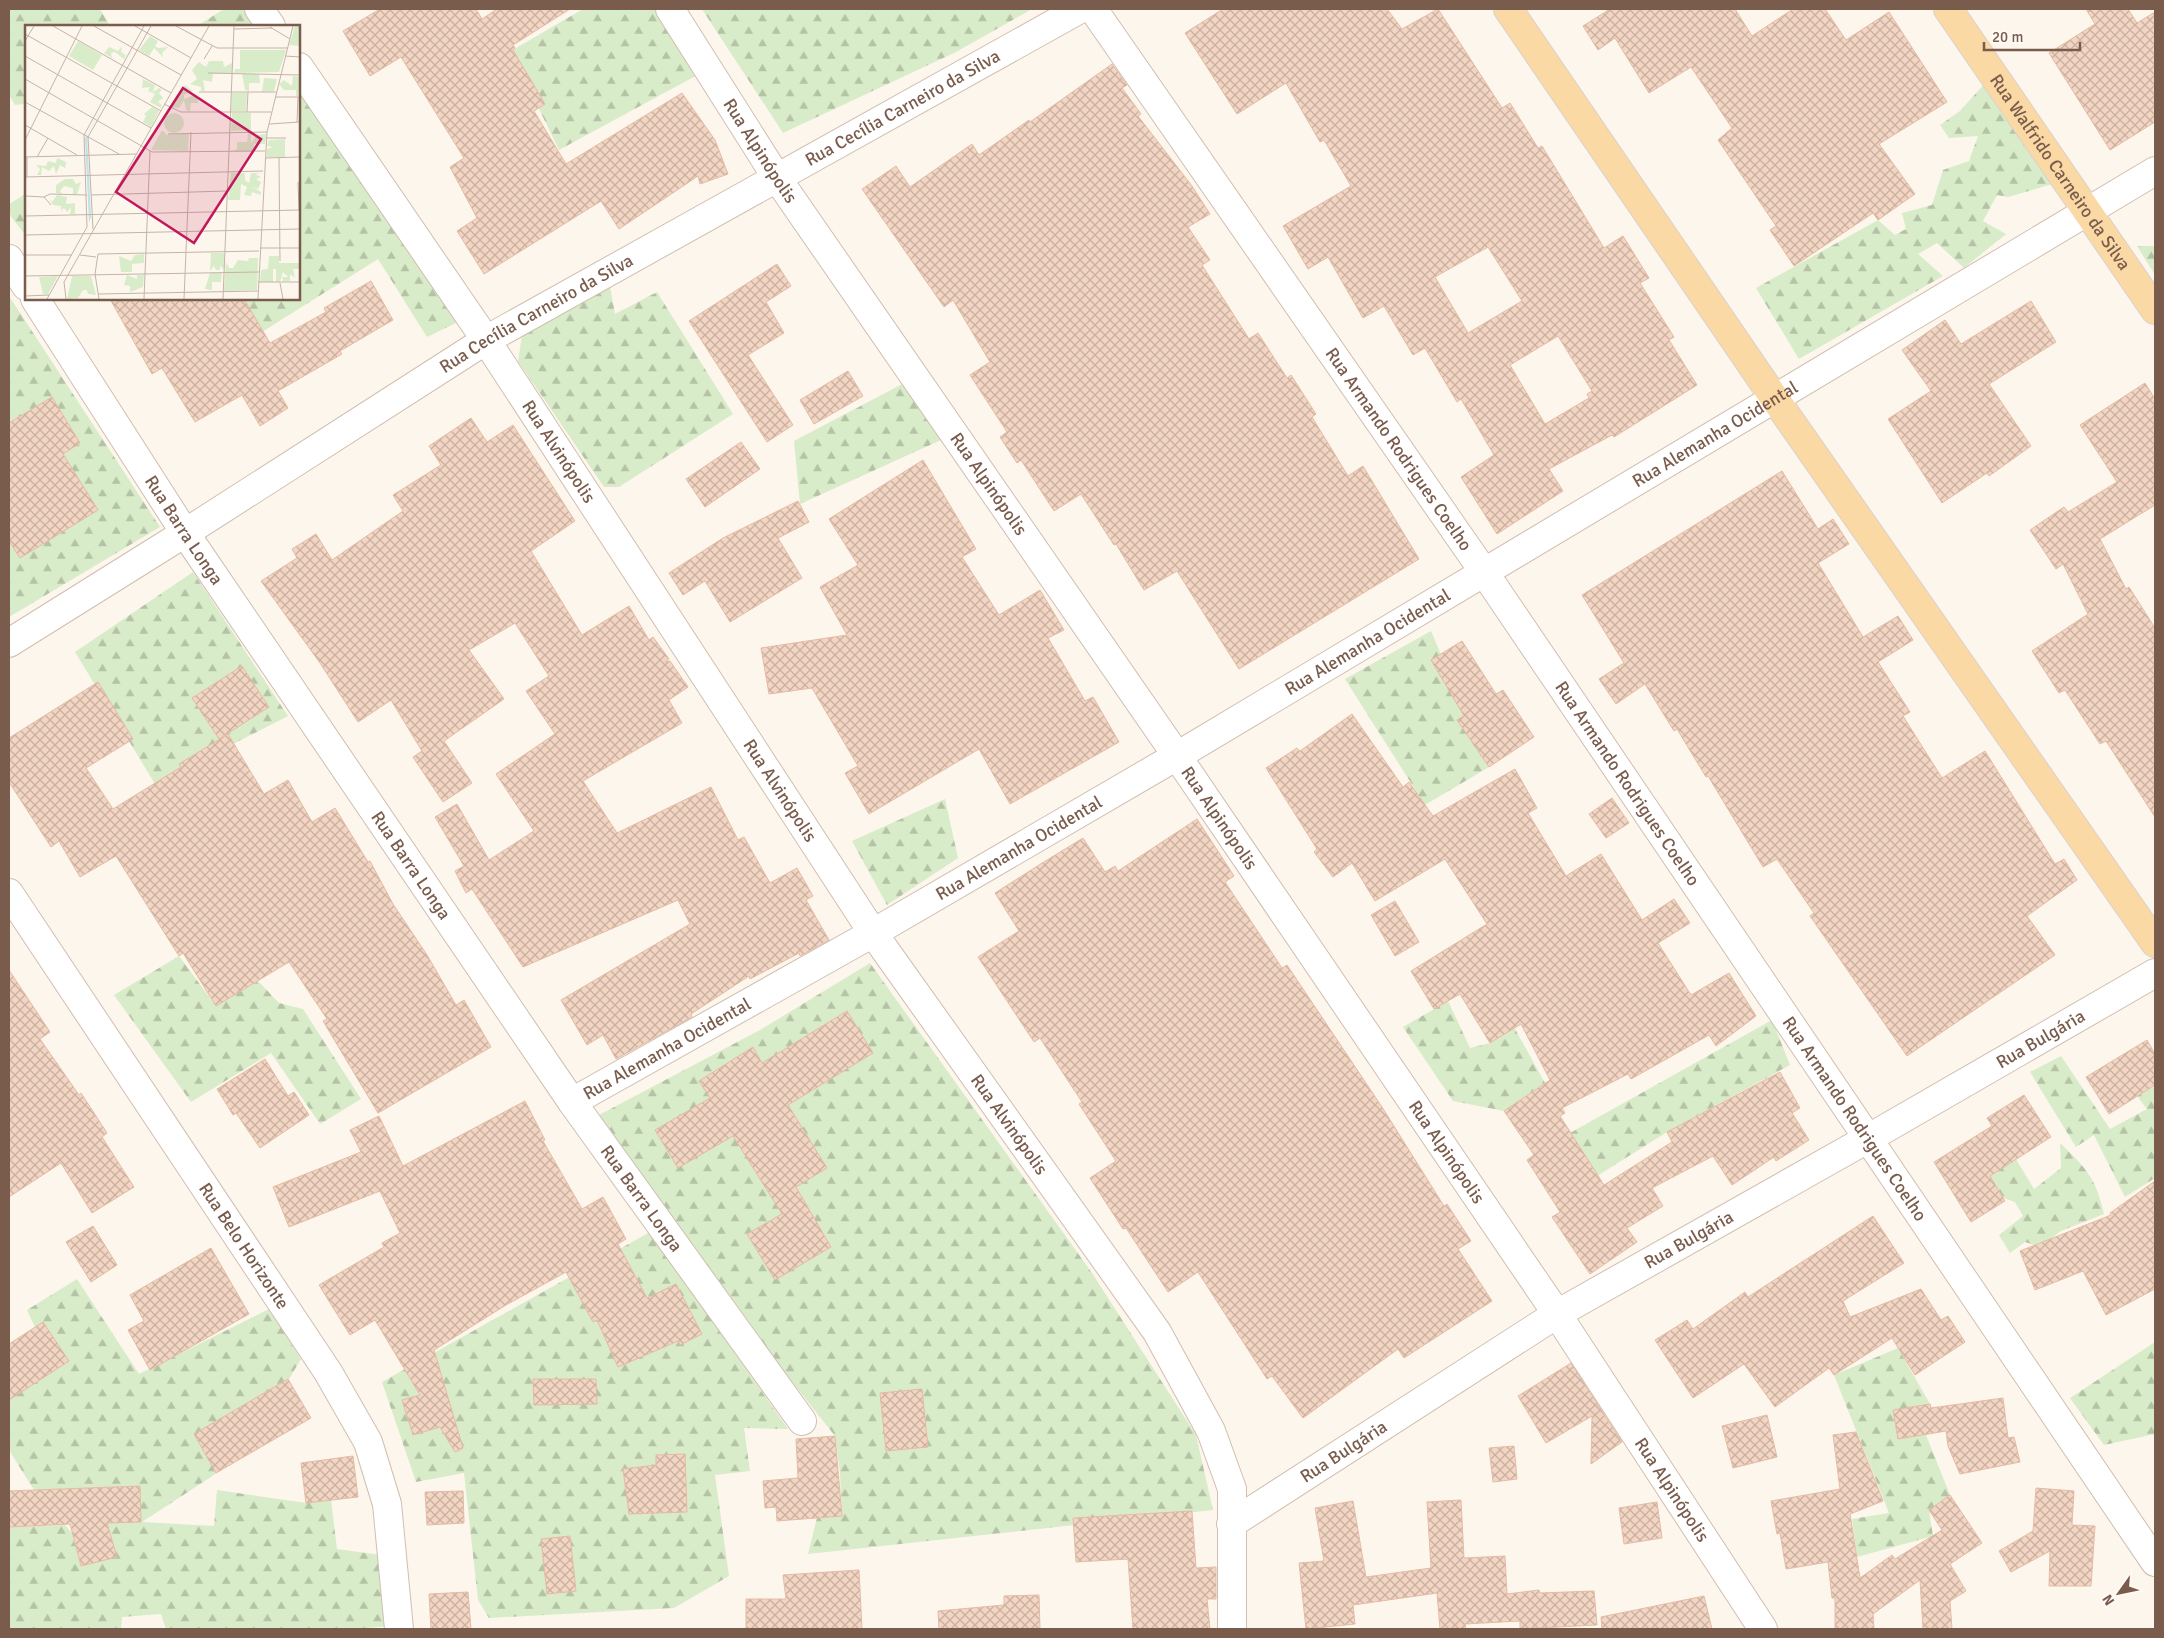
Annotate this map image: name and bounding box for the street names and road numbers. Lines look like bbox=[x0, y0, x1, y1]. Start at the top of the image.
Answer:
street label: Rua Cecília Carneiro da Silva bbox=[801, 45, 1004, 171]
street label: Rua Walfrido Carneiro da Silva bbox=[1985, 70, 2135, 274]
street label: Rua Alpinópolis bbox=[718, 94, 802, 207]
street label: Rua Cecília Carneiro da Silva bbox=[435, 249, 637, 378]
street label: Rua Armando Rodrigues Coelho bbox=[1321, 343, 1477, 555]
street label: Rua Alemanha Ocidental bbox=[1628, 376, 1802, 492]
street label: Rua Alvinópolis bbox=[517, 396, 600, 507]
street label: Rua Alpinópolis bbox=[945, 428, 1032, 540]
street label: Rua Barra Longa bbox=[140, 471, 228, 589]
street label: Rua Alemanha Ocidental bbox=[1281, 584, 1454, 700]
street label: Rua Armando Rodrigues Coelho bbox=[1550, 677, 1704, 890]
street label: Rua Alvinópolis bbox=[739, 735, 822, 846]
street label: Rua Alpinópolis bbox=[1176, 762, 1262, 874]
street label: Rua Alemanha Ocidental bbox=[932, 791, 1106, 905]
street label: Rua Barra Longa bbox=[366, 807, 456, 924]
street label: Rua Alemanha Ocidental bbox=[579, 993, 755, 1105]
street label: Rua Bulgária bbox=[1992, 1005, 2089, 1073]
street label: Rua Armando Rodrigues Coelho bbox=[1777, 1012, 1932, 1225]
street label: Rua Alvinópolis bbox=[966, 1070, 1053, 1179]
street label: Rua Alpinópolis bbox=[1404, 1096, 1490, 1208]
street label: Rua Barra Longa bbox=[596, 1141, 687, 1256]
street label: Rua Belo Horizonte bbox=[194, 1179, 294, 1313]
street label: Rua Bulgária bbox=[1640, 1206, 1737, 1274]
street label: Rua Bulgária bbox=[1296, 1415, 1391, 1487]
street label: Rua Alpinópolis bbox=[1630, 1433, 1714, 1546]

